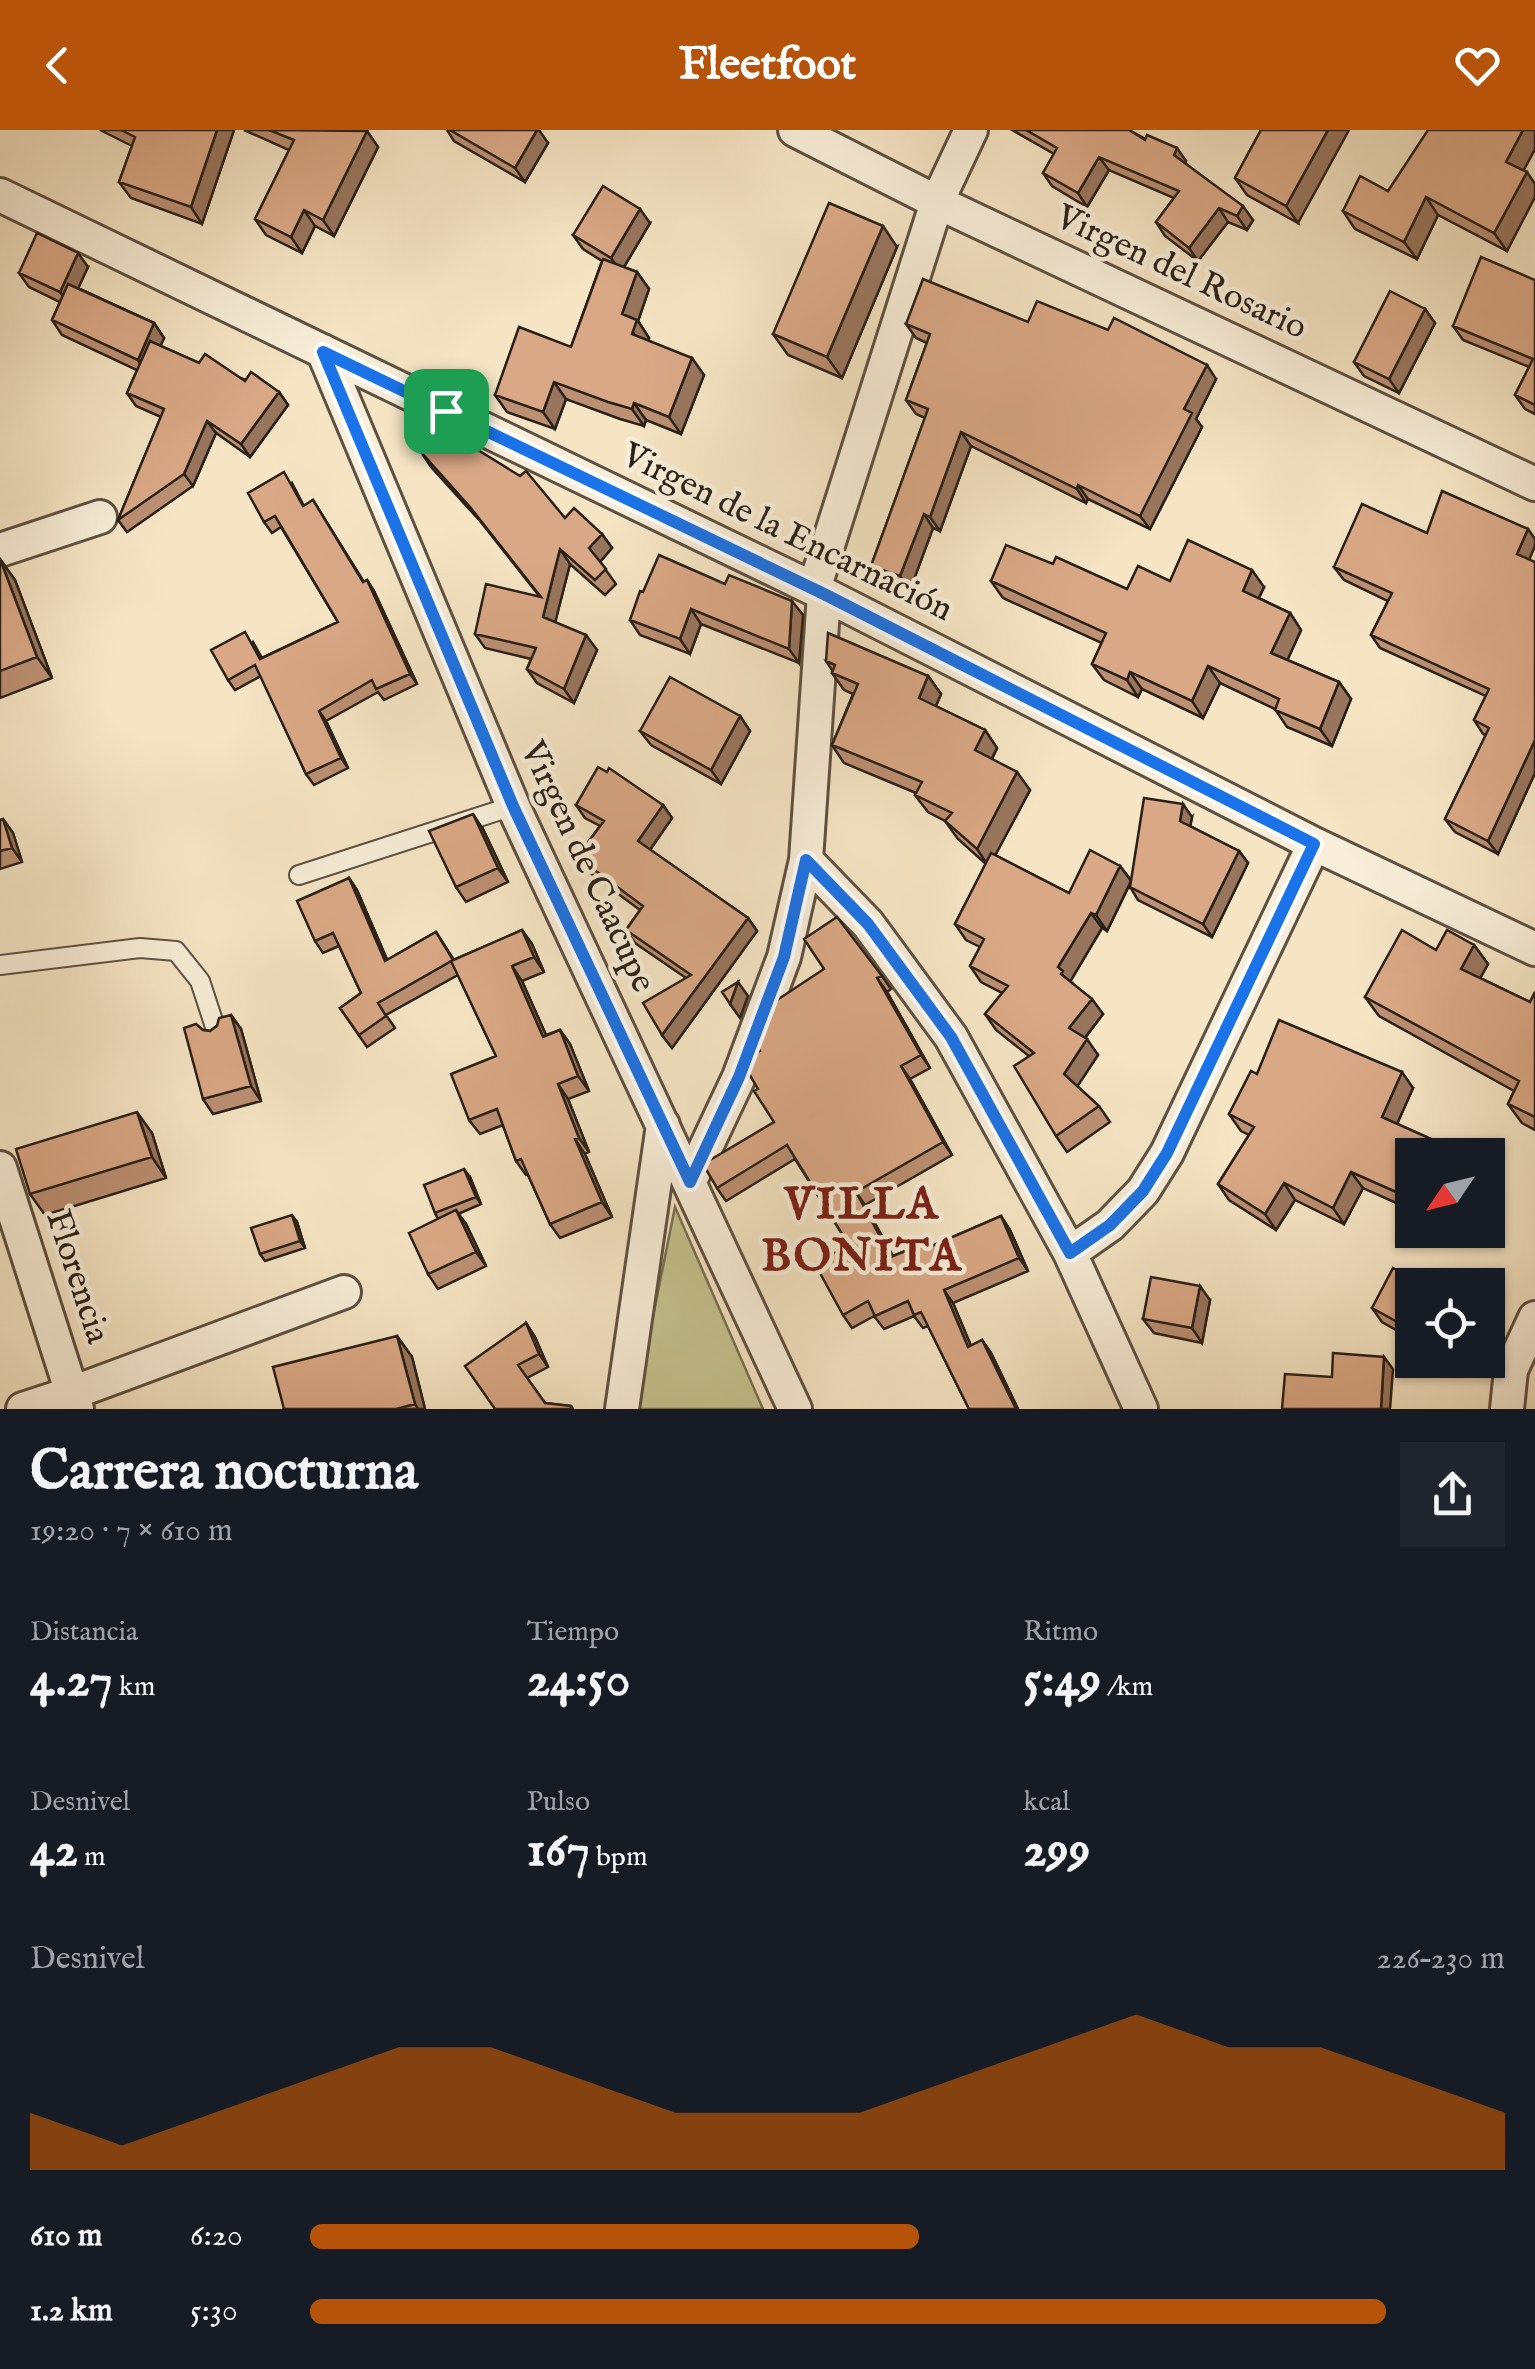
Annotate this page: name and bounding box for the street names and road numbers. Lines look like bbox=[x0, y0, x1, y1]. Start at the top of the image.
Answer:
street label: Virgen del Rosario bbox=[1047, 195, 1314, 351]
street label: Virgen de la Encarnación bbox=[613, 433, 960, 633]
street label: Virgen de Caacupe bbox=[509, 733, 665, 1000]
street label: Florencia bbox=[34, 1205, 120, 1350]

